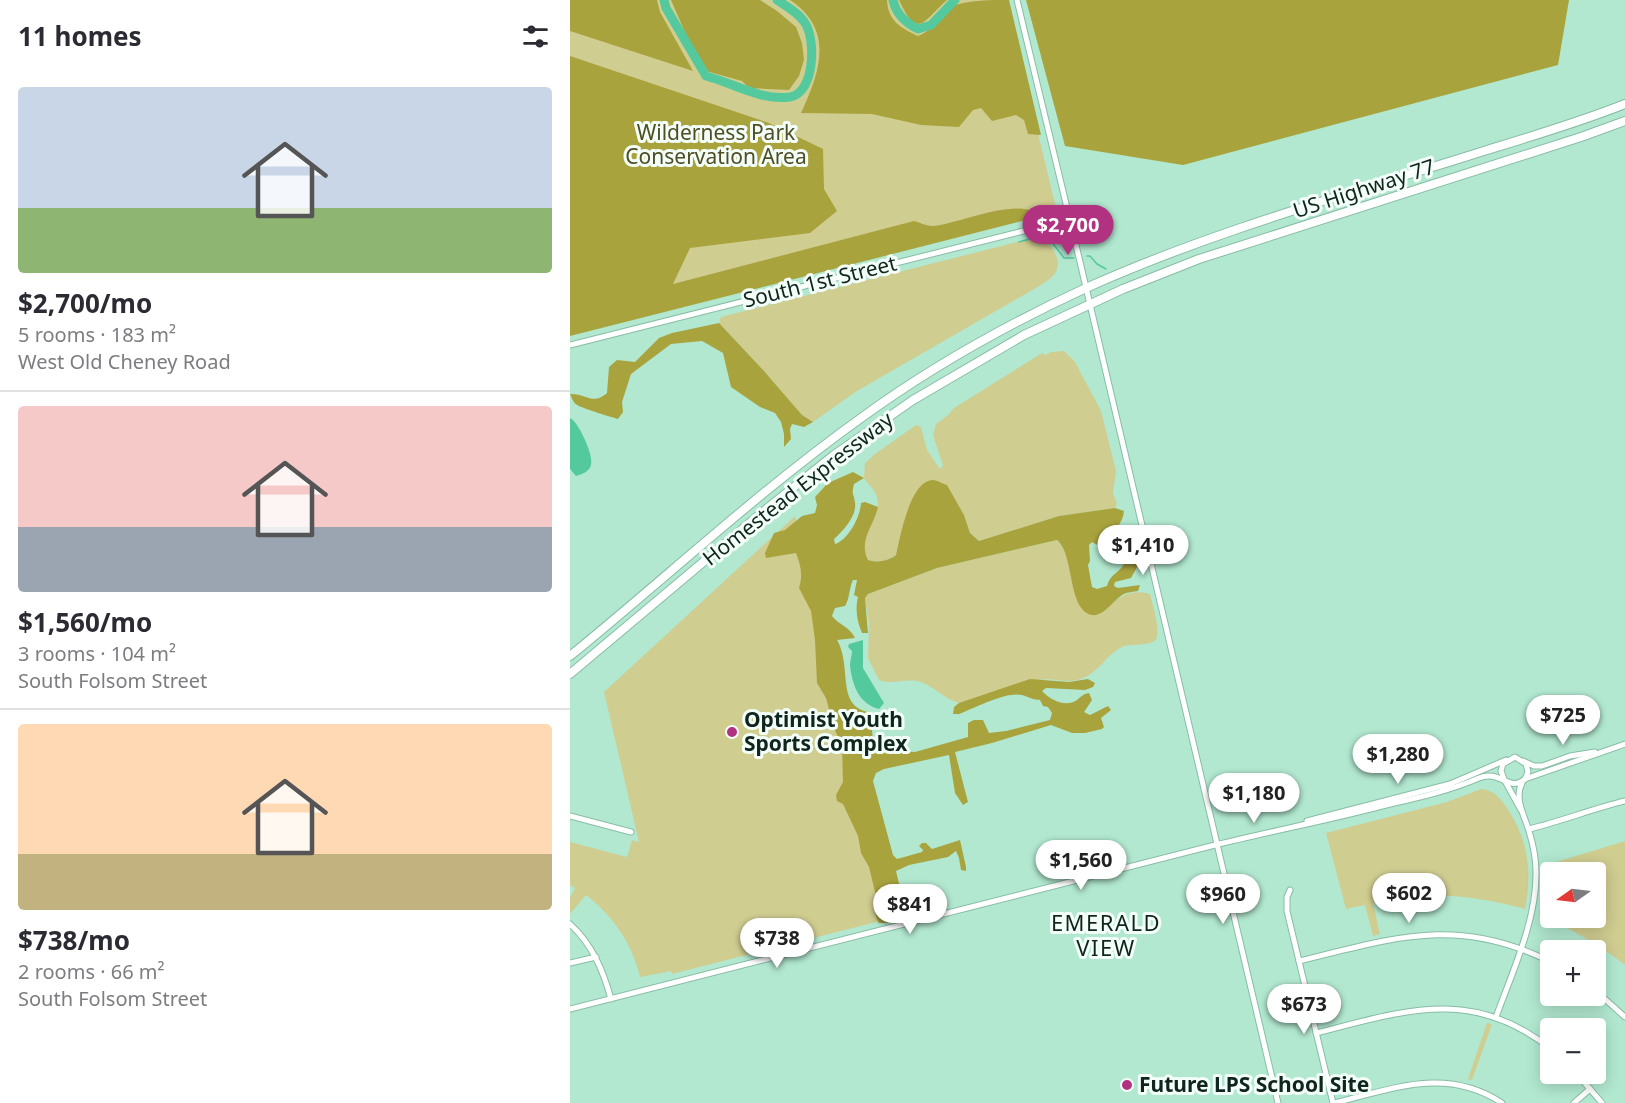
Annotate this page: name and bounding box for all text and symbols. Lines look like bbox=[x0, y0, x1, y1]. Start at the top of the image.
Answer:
text: 11 homes bbox=[18, 18, 142, 54]
icon: filters bbox=[519, 20, 552, 53]
park label: Wilderness Park Conservation Area bbox=[625, 118, 807, 170]
icon: home bbox=[231, 126, 339, 234]
street label: US Highway 77 bbox=[1289, 152, 1438, 224]
pin: $2,700 bbox=[1019, 205, 1117, 256]
text: $2,700 bbox=[1037, 211, 1099, 238]
street label: South 1st Street bbox=[740, 248, 900, 314]
text: $2,700/mo bbox=[18, 285, 152, 321]
text: 5 rooms · 183 m² bbox=[18, 321, 176, 348]
text: West Old Cheney Road bbox=[18, 348, 231, 375]
street label: Homestead Expressway bbox=[696, 405, 899, 571]
icon: home bbox=[231, 445, 339, 553]
pin: $1,410 bbox=[1094, 525, 1192, 576]
text: $1,410 bbox=[1112, 531, 1174, 558]
text: $1,560/mo bbox=[18, 604, 152, 640]
text: 3 rooms · 104 m² bbox=[18, 640, 176, 667]
text: South Folsom Street bbox=[18, 667, 207, 694]
pin: $725 bbox=[1527, 695, 1599, 746]
text: $725 bbox=[1540, 701, 1586, 728]
place label: Optimist Youth Sports Complex bbox=[744, 705, 908, 757]
marker: Optimist Youth Sports Complex bbox=[725, 725, 739, 739]
pin: $1,280 bbox=[1349, 734, 1447, 785]
text: $1,280 bbox=[1367, 740, 1429, 767]
icon: home bbox=[231, 763, 339, 871]
pin: $1,180 bbox=[1205, 773, 1303, 824]
text: $1,180 bbox=[1223, 779, 1285, 806]
pin: $1,560 bbox=[1032, 840, 1130, 891]
text: $1,560 bbox=[1050, 846, 1112, 873]
north arrow bbox=[1540, 862, 1606, 928]
map controls bbox=[1540, 862, 1606, 1084]
pin: $602 bbox=[1373, 873, 1445, 924]
pin: $960 bbox=[1187, 874, 1259, 925]
text: $602 bbox=[1386, 879, 1432, 906]
text: $960 bbox=[1200, 880, 1246, 907]
pin: $841 bbox=[874, 884, 946, 935]
text: $841 bbox=[887, 890, 933, 917]
district label: EMERALD VIEW bbox=[1051, 907, 1161, 962]
pin: $738 bbox=[741, 918, 813, 969]
text: $738/mo bbox=[18, 922, 130, 958]
text: $738 bbox=[754, 924, 800, 951]
button: + bbox=[1540, 940, 1606, 1006]
text: 2 rooms · 66 m² bbox=[18, 958, 165, 985]
pin: $673 bbox=[1268, 984, 1340, 1035]
text: South Folsom Street bbox=[18, 985, 207, 1012]
text: $673 bbox=[1281, 990, 1327, 1017]
button: − bbox=[1540, 1018, 1606, 1084]
place label: Future LPS School Site bbox=[1139, 1070, 1369, 1098]
marker: Future LPS School Site bbox=[1120, 1078, 1134, 1092]

